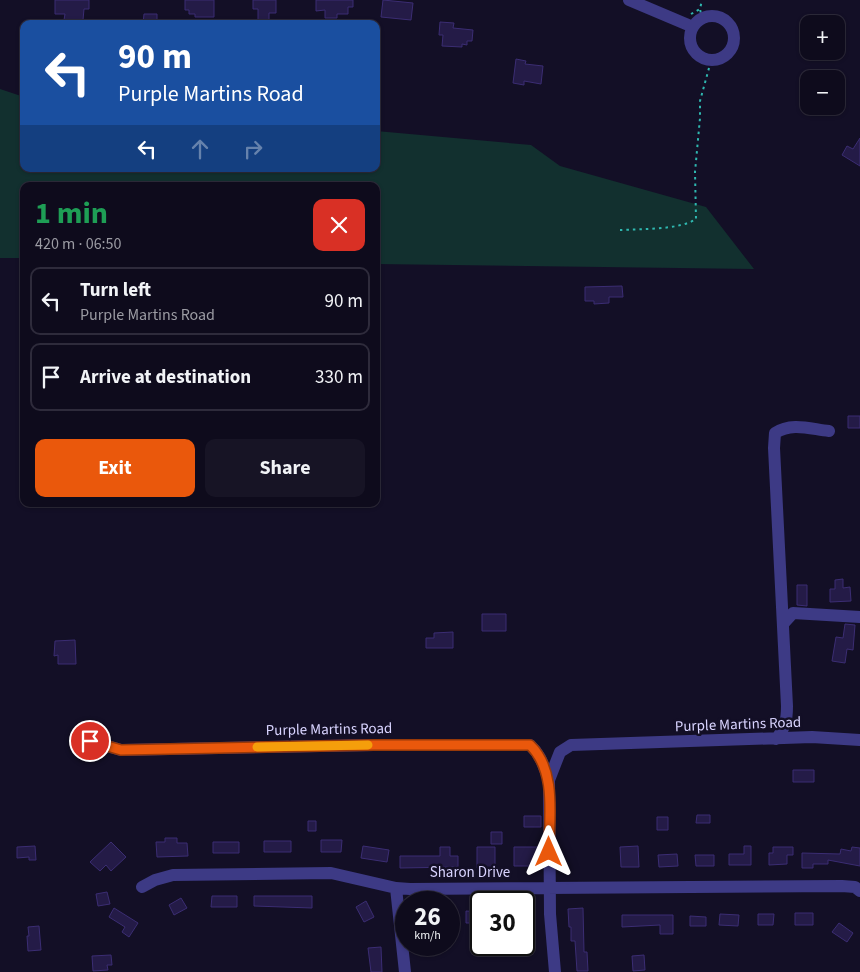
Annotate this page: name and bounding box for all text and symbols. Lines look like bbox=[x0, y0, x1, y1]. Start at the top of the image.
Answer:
map controls bbox=[800, 15, 845, 115]
button: + bbox=[800, 15, 845, 60]
text: 90 m bbox=[118, 32, 192, 82]
icon: left bbox=[35, 40, 100, 105]
button: − bbox=[800, 70, 845, 115]
text: Purple Martins Road bbox=[118, 78, 304, 110]
icon: left bbox=[133, 135, 161, 163]
icon: ahead bbox=[186, 135, 214, 163]
icon: right bbox=[239, 135, 267, 163]
text: 1 min bbox=[35, 192, 108, 235]
button: close bbox=[313, 199, 365, 251]
text: 420 m · 06:50 bbox=[35, 233, 122, 255]
text: Turn left bbox=[80, 277, 151, 304]
icon: left bbox=[37, 287, 65, 315]
text: 90 m bbox=[325, 288, 363, 315]
text: Purple Martins Road bbox=[80, 304, 215, 326]
icon: arrive bbox=[37, 363, 65, 391]
text: Arrive at destination bbox=[80, 364, 251, 391]
text: 330 m bbox=[315, 364, 363, 391]
button: Exit bbox=[35, 439, 195, 497]
button: Share bbox=[205, 439, 365, 497]
street label: Purple Martins Road bbox=[674, 712, 802, 737]
street label: Purple Martins Road bbox=[266, 718, 392, 741]
pin bbox=[69, 720, 111, 762]
icon: arrive bbox=[76, 727, 104, 755]
position arrow bbox=[522, 825, 574, 877]
street label: Sharon Drive bbox=[430, 862, 510, 883]
speed limit sign: 30 bbox=[470, 891, 535, 956]
text: 26 bbox=[414, 899, 441, 935]
text: km/h bbox=[414, 927, 441, 944]

